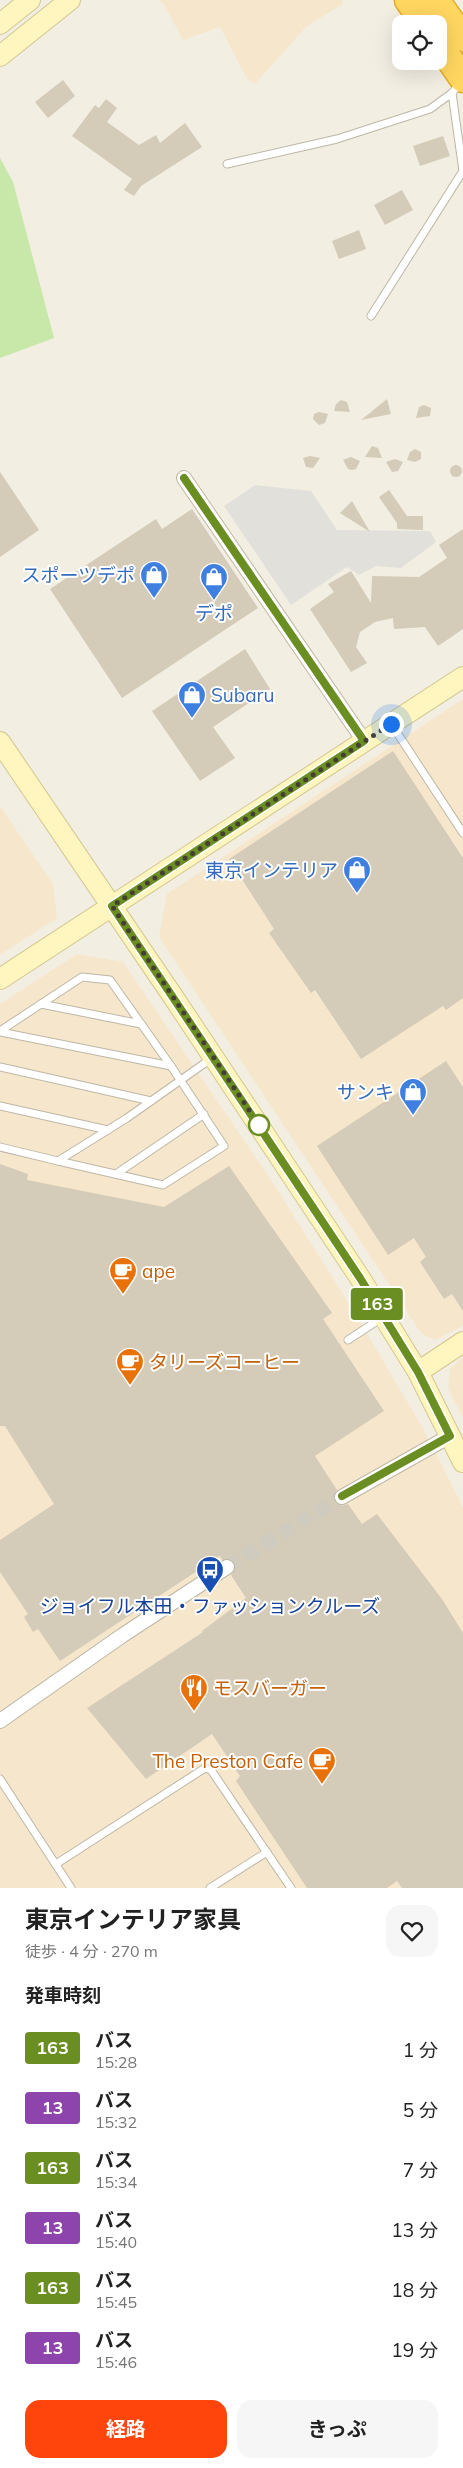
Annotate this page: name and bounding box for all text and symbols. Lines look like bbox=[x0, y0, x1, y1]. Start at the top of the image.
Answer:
map controls bbox=[392, 15, 447, 70]
button: locate bbox=[392, 15, 447, 70]
shop icon: スポーツデポ bbox=[139, 560, 169, 599]
shop icon: デポ bbox=[199, 562, 229, 601]
place label: スポーツデポ bbox=[21, 563, 135, 587]
place label: デポ bbox=[195, 601, 233, 625]
shop icon: Subaru bbox=[177, 680, 207, 719]
place label: Subaru bbox=[211, 683, 274, 707]
your location bbox=[379, 712, 404, 737]
shop icon: 東京インテリア bbox=[342, 855, 372, 894]
place label: 東京インテリア bbox=[205, 858, 338, 882]
shop icon: サンキ bbox=[398, 1077, 428, 1116]
place label: サンキ bbox=[337, 1080, 394, 1104]
unlabelled marker bbox=[248, 1114, 270, 1136]
cafe icon: ape bbox=[108, 1256, 138, 1295]
place label: ape bbox=[142, 1259, 175, 1283]
line badge: 163 bbox=[348, 1288, 406, 1320]
text: 163 bbox=[361, 1292, 393, 1315]
cafe icon: タリーズコーヒー bbox=[115, 1347, 145, 1386]
place label: タリーズコーヒー bbox=[149, 1350, 300, 1374]
bus stop icon: ジョイフル本田・ファッションクルーズ bbox=[195, 1555, 225, 1594]
place label: ジョイフル本田・ファッションクルーズ bbox=[40, 1594, 380, 1618]
restaurant icon: モスバーガー bbox=[179, 1673, 209, 1712]
place label: モスバーガー bbox=[213, 1676, 327, 1700]
cafe icon: The Preston Cafe bbox=[307, 1746, 337, 1785]
place label: The Preston Cafe bbox=[152, 1749, 303, 1773]
text: 東京インテリア家具 bbox=[25, 1904, 241, 1934]
button: heart bbox=[386, 1905, 438, 1957]
text: 徒歩 · 4 分 · 270 m bbox=[25, 1941, 158, 1961]
text: 発車時刻 bbox=[25, 1983, 101, 2007]
text: バス bbox=[95, 2028, 133, 2052]
text: 163 bbox=[36, 2036, 69, 2059]
text: 1 分 bbox=[403, 2038, 438, 2062]
text: 15:28 bbox=[95, 2052, 137, 2072]
text: バス bbox=[95, 2088, 133, 2112]
text: 13 bbox=[42, 2096, 63, 2119]
text: 5 分 bbox=[403, 2098, 438, 2122]
text: 15:32 bbox=[95, 2112, 137, 2132]
text: バス bbox=[95, 2148, 133, 2172]
text: 163 bbox=[36, 2156, 69, 2179]
text: 7 分 bbox=[403, 2158, 438, 2182]
text: 15:34 bbox=[95, 2172, 137, 2192]
text: バス bbox=[95, 2208, 133, 2232]
text: 13 bbox=[42, 2216, 63, 2239]
text: 13 分 bbox=[391, 2218, 438, 2242]
text: 15:40 bbox=[95, 2232, 137, 2252]
text: バス bbox=[95, 2268, 133, 2292]
text: 163 bbox=[36, 2276, 69, 2299]
text: 18 分 bbox=[391, 2278, 438, 2302]
text: 15:45 bbox=[95, 2292, 137, 2312]
text: バス bbox=[95, 2328, 133, 2352]
text: 13 bbox=[42, 2336, 63, 2359]
text: 19 分 bbox=[391, 2338, 438, 2362]
text: 15:46 bbox=[95, 2352, 137, 2372]
button: 経路 bbox=[25, 2400, 227, 2458]
button: きっぷ bbox=[237, 2400, 438, 2458]

